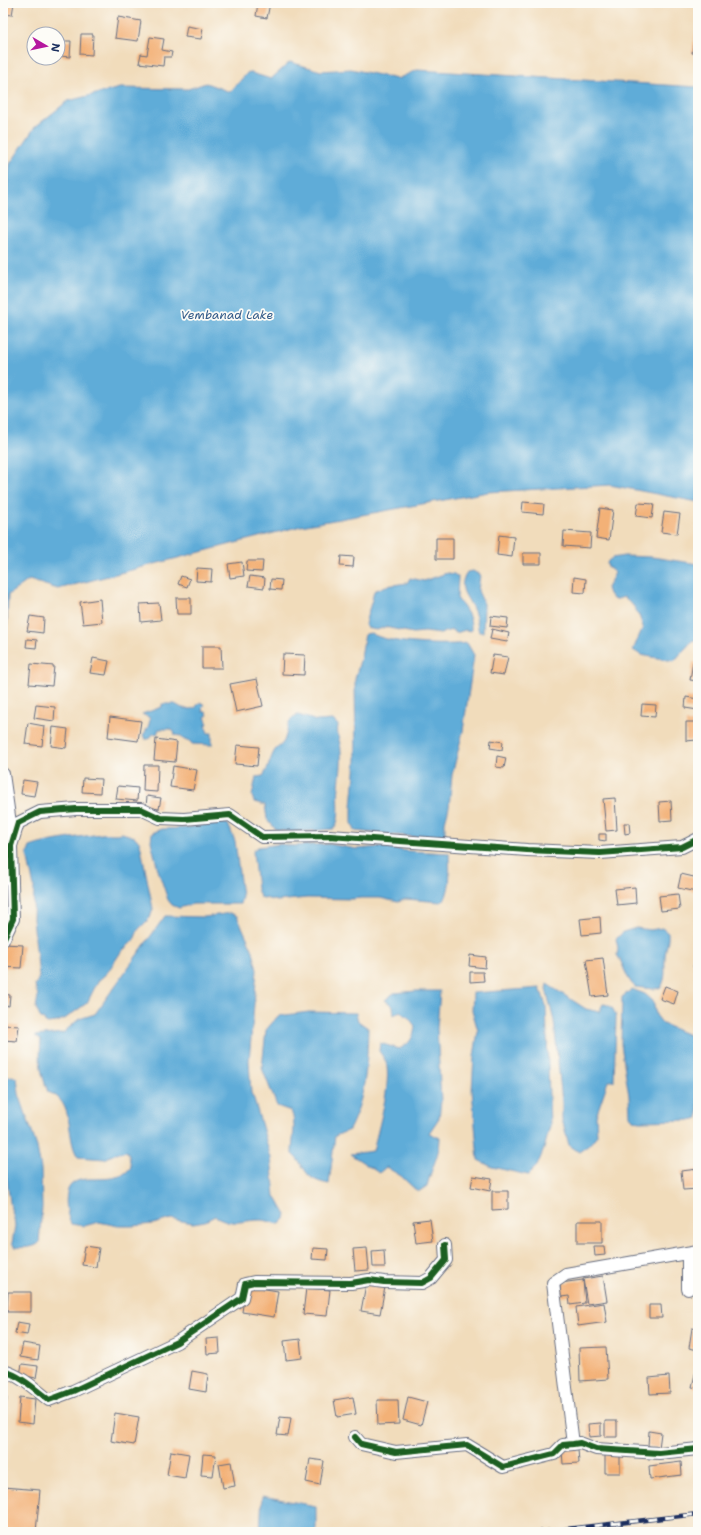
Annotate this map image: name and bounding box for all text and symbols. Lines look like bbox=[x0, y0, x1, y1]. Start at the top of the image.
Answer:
north arrow bbox=[26, 26, 66, 66]
text: N bbox=[47, 42, 63, 53]
water label: Vembanad Lake bbox=[181, 307, 274, 323]

